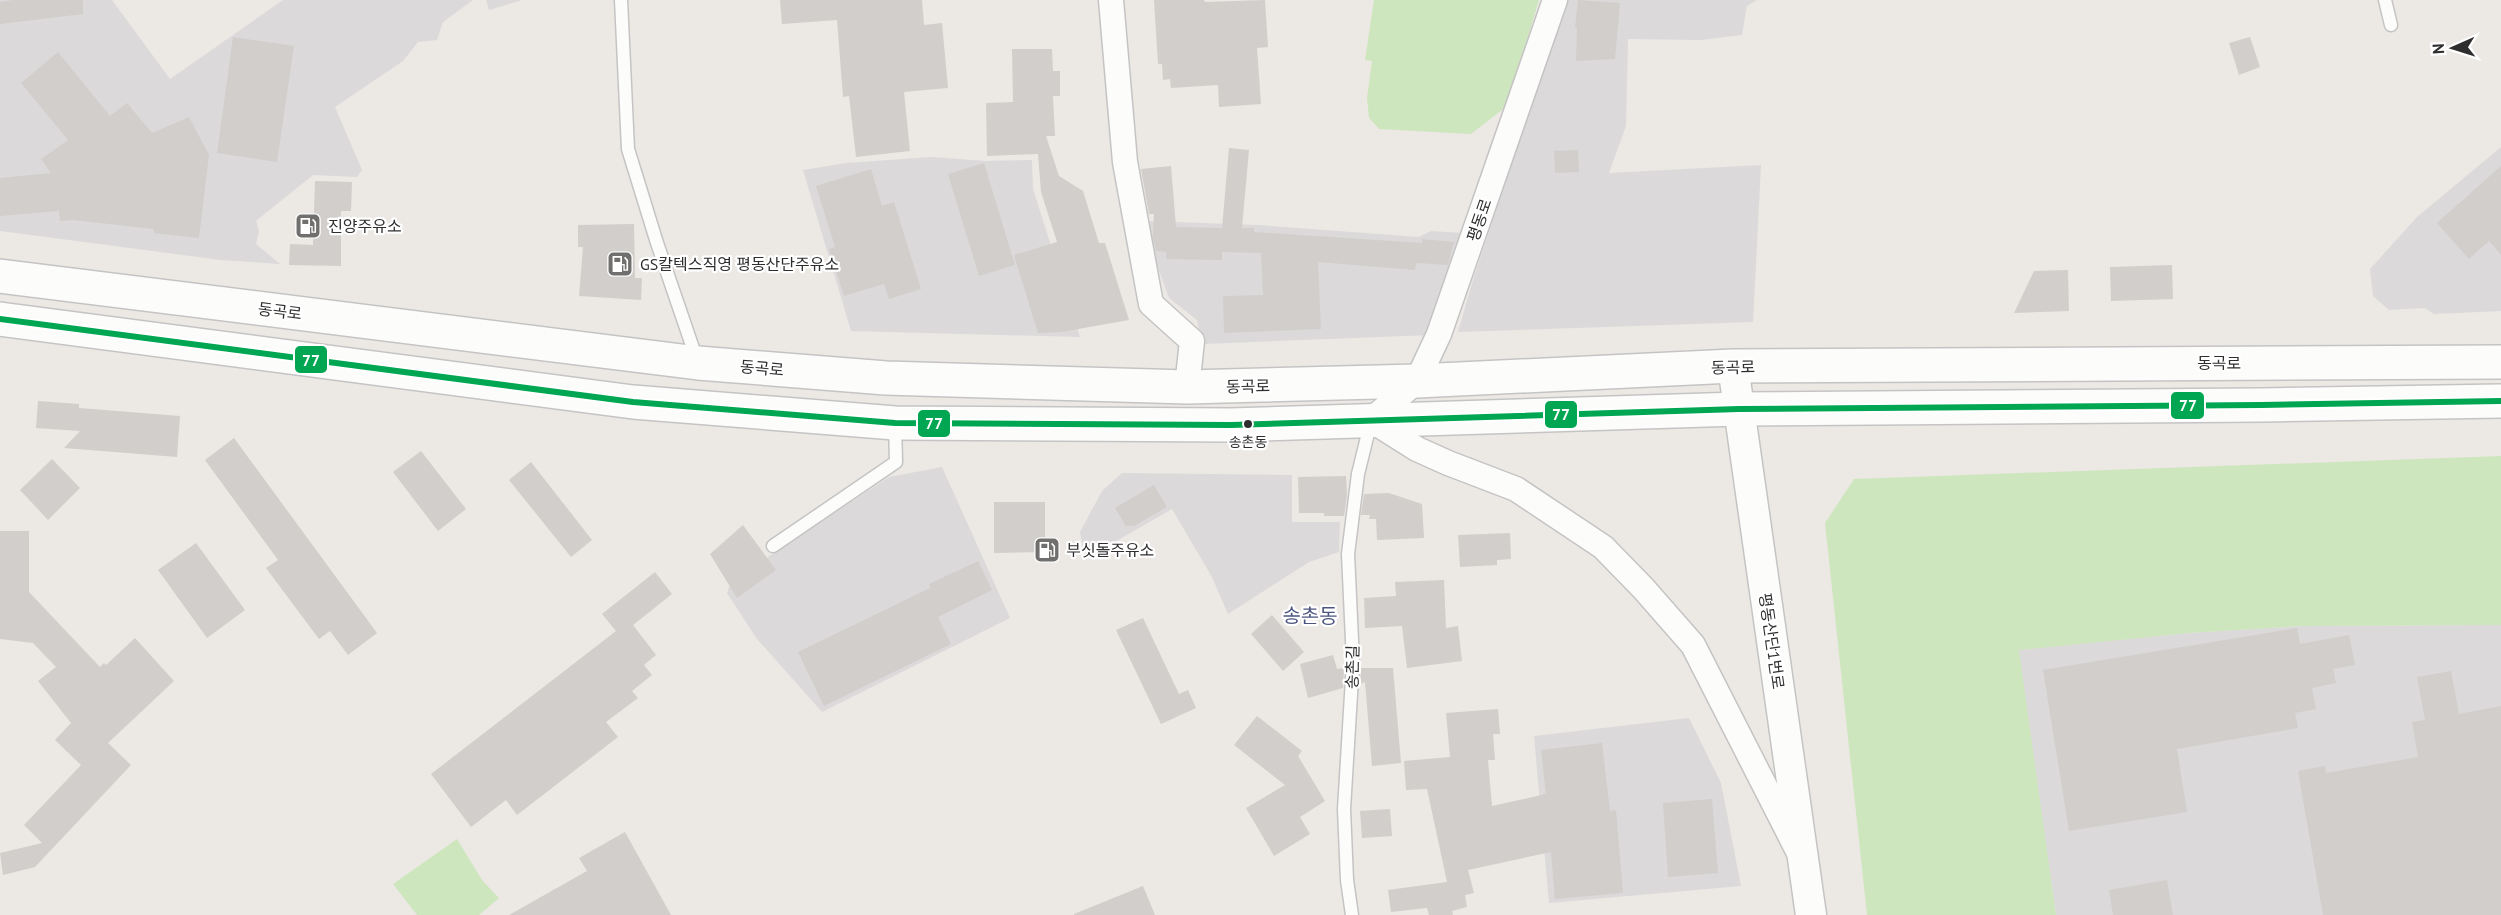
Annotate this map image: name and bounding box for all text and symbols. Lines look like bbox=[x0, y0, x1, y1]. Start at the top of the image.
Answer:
north arrow bbox=[2423, 18, 2483, 78]
text: N bbox=[2428, 43, 2448, 55]
street label: 평동로 bbox=[1462, 196, 1496, 244]
fuel station icon: 진양주유소 bbox=[293, 211, 323, 241]
place label: 진양주유소 bbox=[328, 216, 402, 236]
fuel station icon: GS칼텍스직영 평동산단주유소 bbox=[605, 249, 635, 279]
place label: GS칼텍스직영 평동산단주유소 bbox=[640, 254, 839, 274]
street label: 동곡로 bbox=[257, 298, 303, 324]
line badge: 77 bbox=[294, 345, 328, 374]
text: 77 bbox=[302, 350, 320, 370]
street label: 동곡로 bbox=[2197, 353, 2241, 373]
street label: 동곡로 bbox=[739, 356, 785, 380]
street label: 동곡로 bbox=[1711, 357, 1756, 377]
street label: 동곡로 bbox=[1226, 376, 1271, 396]
line badge: 77 bbox=[2170, 391, 2205, 420]
text: 77 bbox=[2179, 395, 2197, 415]
line badge: 77 bbox=[1544, 400, 1578, 429]
text: 77 bbox=[1552, 404, 1570, 424]
line badge: 77 bbox=[917, 409, 951, 438]
text: 77 bbox=[925, 413, 943, 433]
marker: 송촌동 bbox=[1242, 418, 1254, 430]
place label: 송촌동 bbox=[1229, 433, 1267, 451]
fuel station icon: 부싯돌주유소 bbox=[1032, 535, 1062, 565]
place label: 부싯돌주유소 bbox=[1066, 540, 1154, 560]
street label: 평동산단1번로 bbox=[1755, 592, 1789, 691]
district label: 송촌동 bbox=[1282, 603, 1338, 629]
street label: 송촌길 bbox=[1342, 645, 1362, 689]

